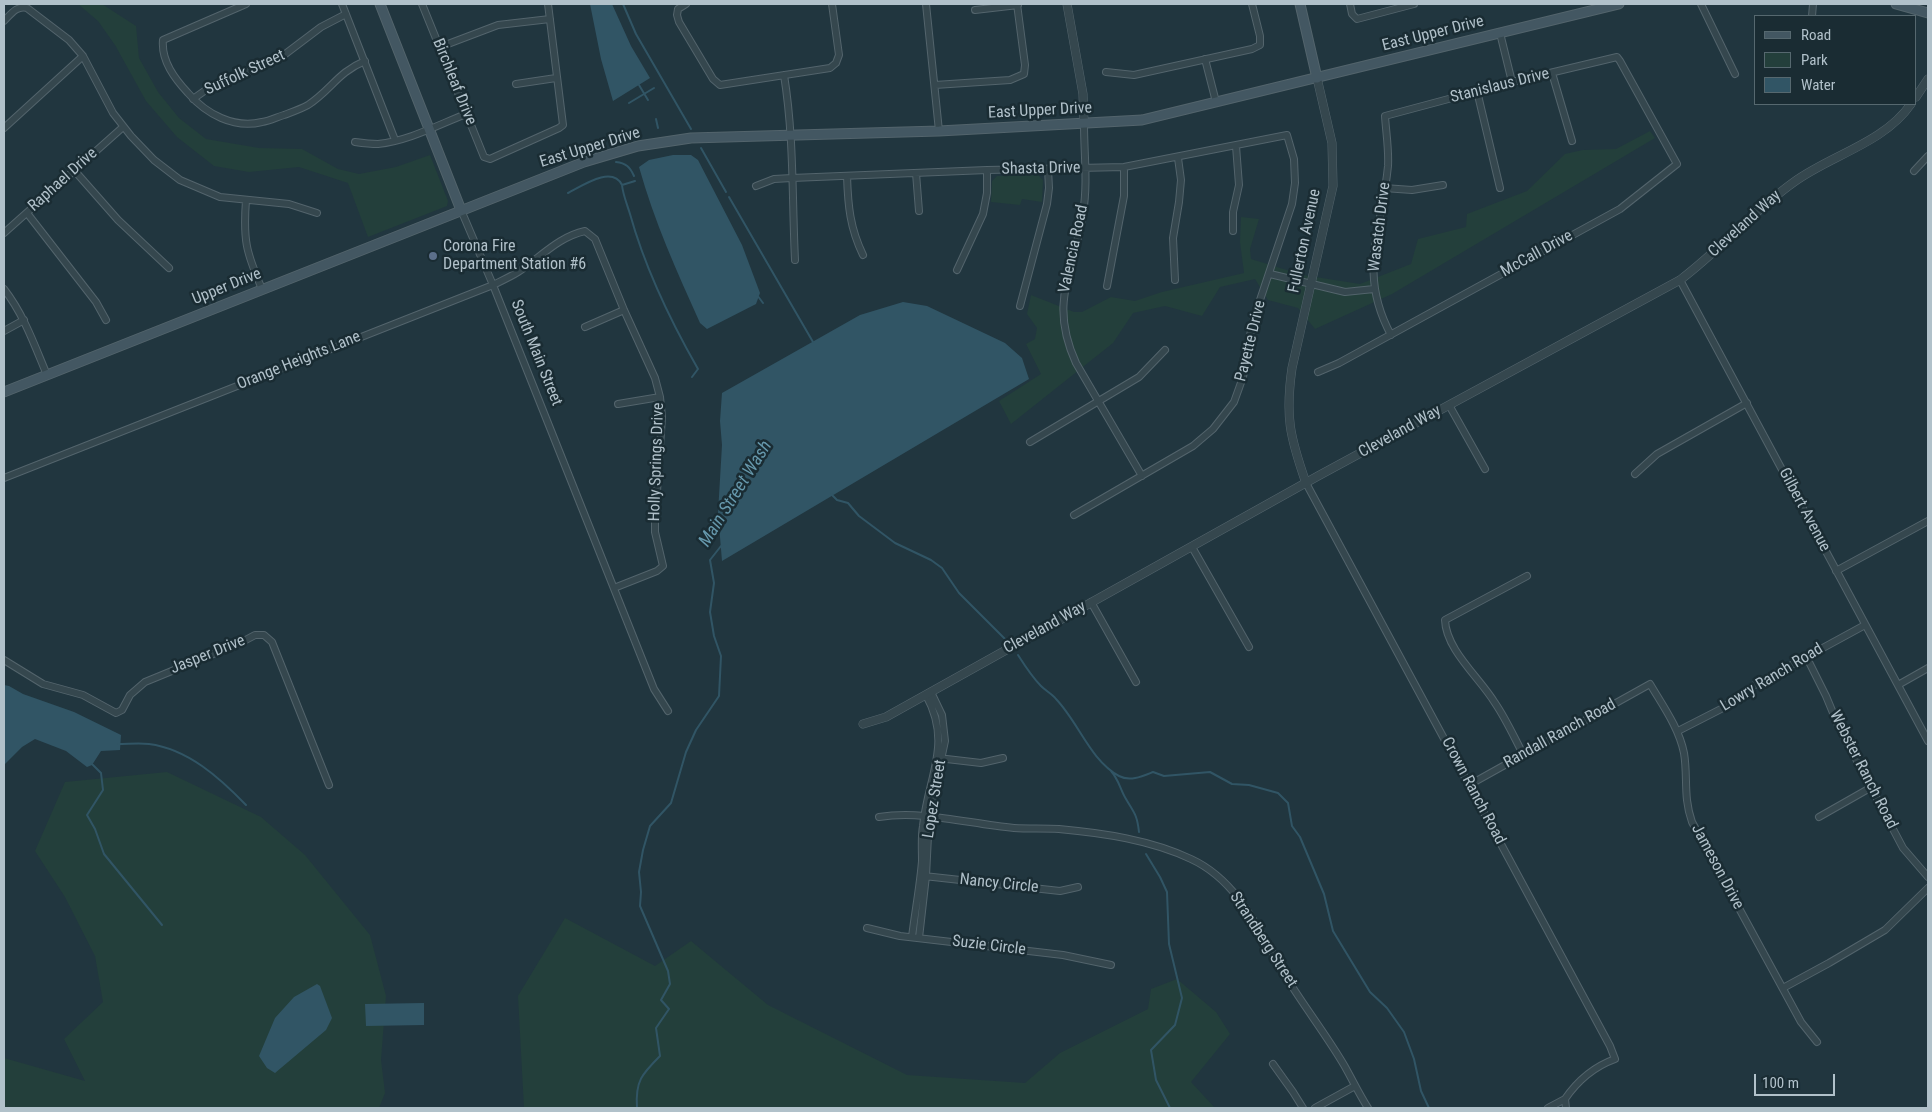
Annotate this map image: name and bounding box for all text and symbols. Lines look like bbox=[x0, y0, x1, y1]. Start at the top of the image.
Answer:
street label: East Upper Drive bbox=[1380, 12, 1486, 56]
legend bbox=[1754, 15, 1917, 105]
text: Road bbox=[1801, 26, 1831, 44]
street label: Birchleaf Drive bbox=[428, 36, 480, 128]
street label: Suffolk Street bbox=[202, 46, 288, 100]
text: Park bbox=[1801, 51, 1828, 69]
street label: Stanislaus Drive bbox=[1448, 64, 1552, 108]
text: Water bbox=[1801, 76, 1835, 94]
street label: East Upper Drive bbox=[988, 99, 1092, 123]
street label: East Upper Drive bbox=[537, 124, 643, 172]
street label: Raphael Drive bbox=[25, 144, 101, 216]
street label: Shasta Drive bbox=[1001, 159, 1081, 179]
street label: Wasatch Drive bbox=[1365, 181, 1395, 273]
street label: Cleveland Way bbox=[1705, 186, 1785, 262]
street label: Fullerton Avenue bbox=[1285, 187, 1325, 295]
street label: Valencia Road bbox=[1055, 203, 1093, 295]
street label: McCall Drive bbox=[1498, 226, 1576, 282]
place label: Corona Fire Department Station #6 bbox=[443, 237, 586, 275]
marker: Corona Fire Department Station #6 bbox=[427, 250, 439, 262]
street label: Upper Drive bbox=[190, 264, 264, 310]
street label: South Main Street bbox=[506, 297, 566, 409]
street label: Payette Drive bbox=[1232, 298, 1270, 384]
street label: Orange Heights Lane bbox=[234, 327, 364, 395]
street label: Cleveland Way bbox=[1355, 401, 1445, 463]
street label: Holly Springs Drive bbox=[645, 402, 669, 522]
water label: Main Street Wash bbox=[695, 437, 777, 551]
street label: Gilbert Avenue bbox=[1774, 465, 1834, 555]
street label: Cleveland Way bbox=[1000, 597, 1090, 659]
street label: Jasper Drive bbox=[168, 631, 248, 679]
street label: Lowry Ranch Road bbox=[1717, 640, 1827, 716]
street label: Randall Ranch Road bbox=[1501, 695, 1619, 773]
street label: Webster Ranch Road bbox=[1825, 708, 1901, 832]
street label: Crown Ranch Road bbox=[1437, 734, 1509, 848]
street label: Lopez Street bbox=[919, 758, 951, 840]
street label: Jameson Drive bbox=[1687, 821, 1747, 913]
street label: Nancy Circle bbox=[959, 870, 1039, 898]
street label: Strandberg Street bbox=[1225, 889, 1301, 991]
street label: Suzie Circle bbox=[951, 932, 1027, 960]
scale bar bbox=[1757, 1064, 1838, 1096]
text: 100 m bbox=[1762, 1074, 1799, 1092]

